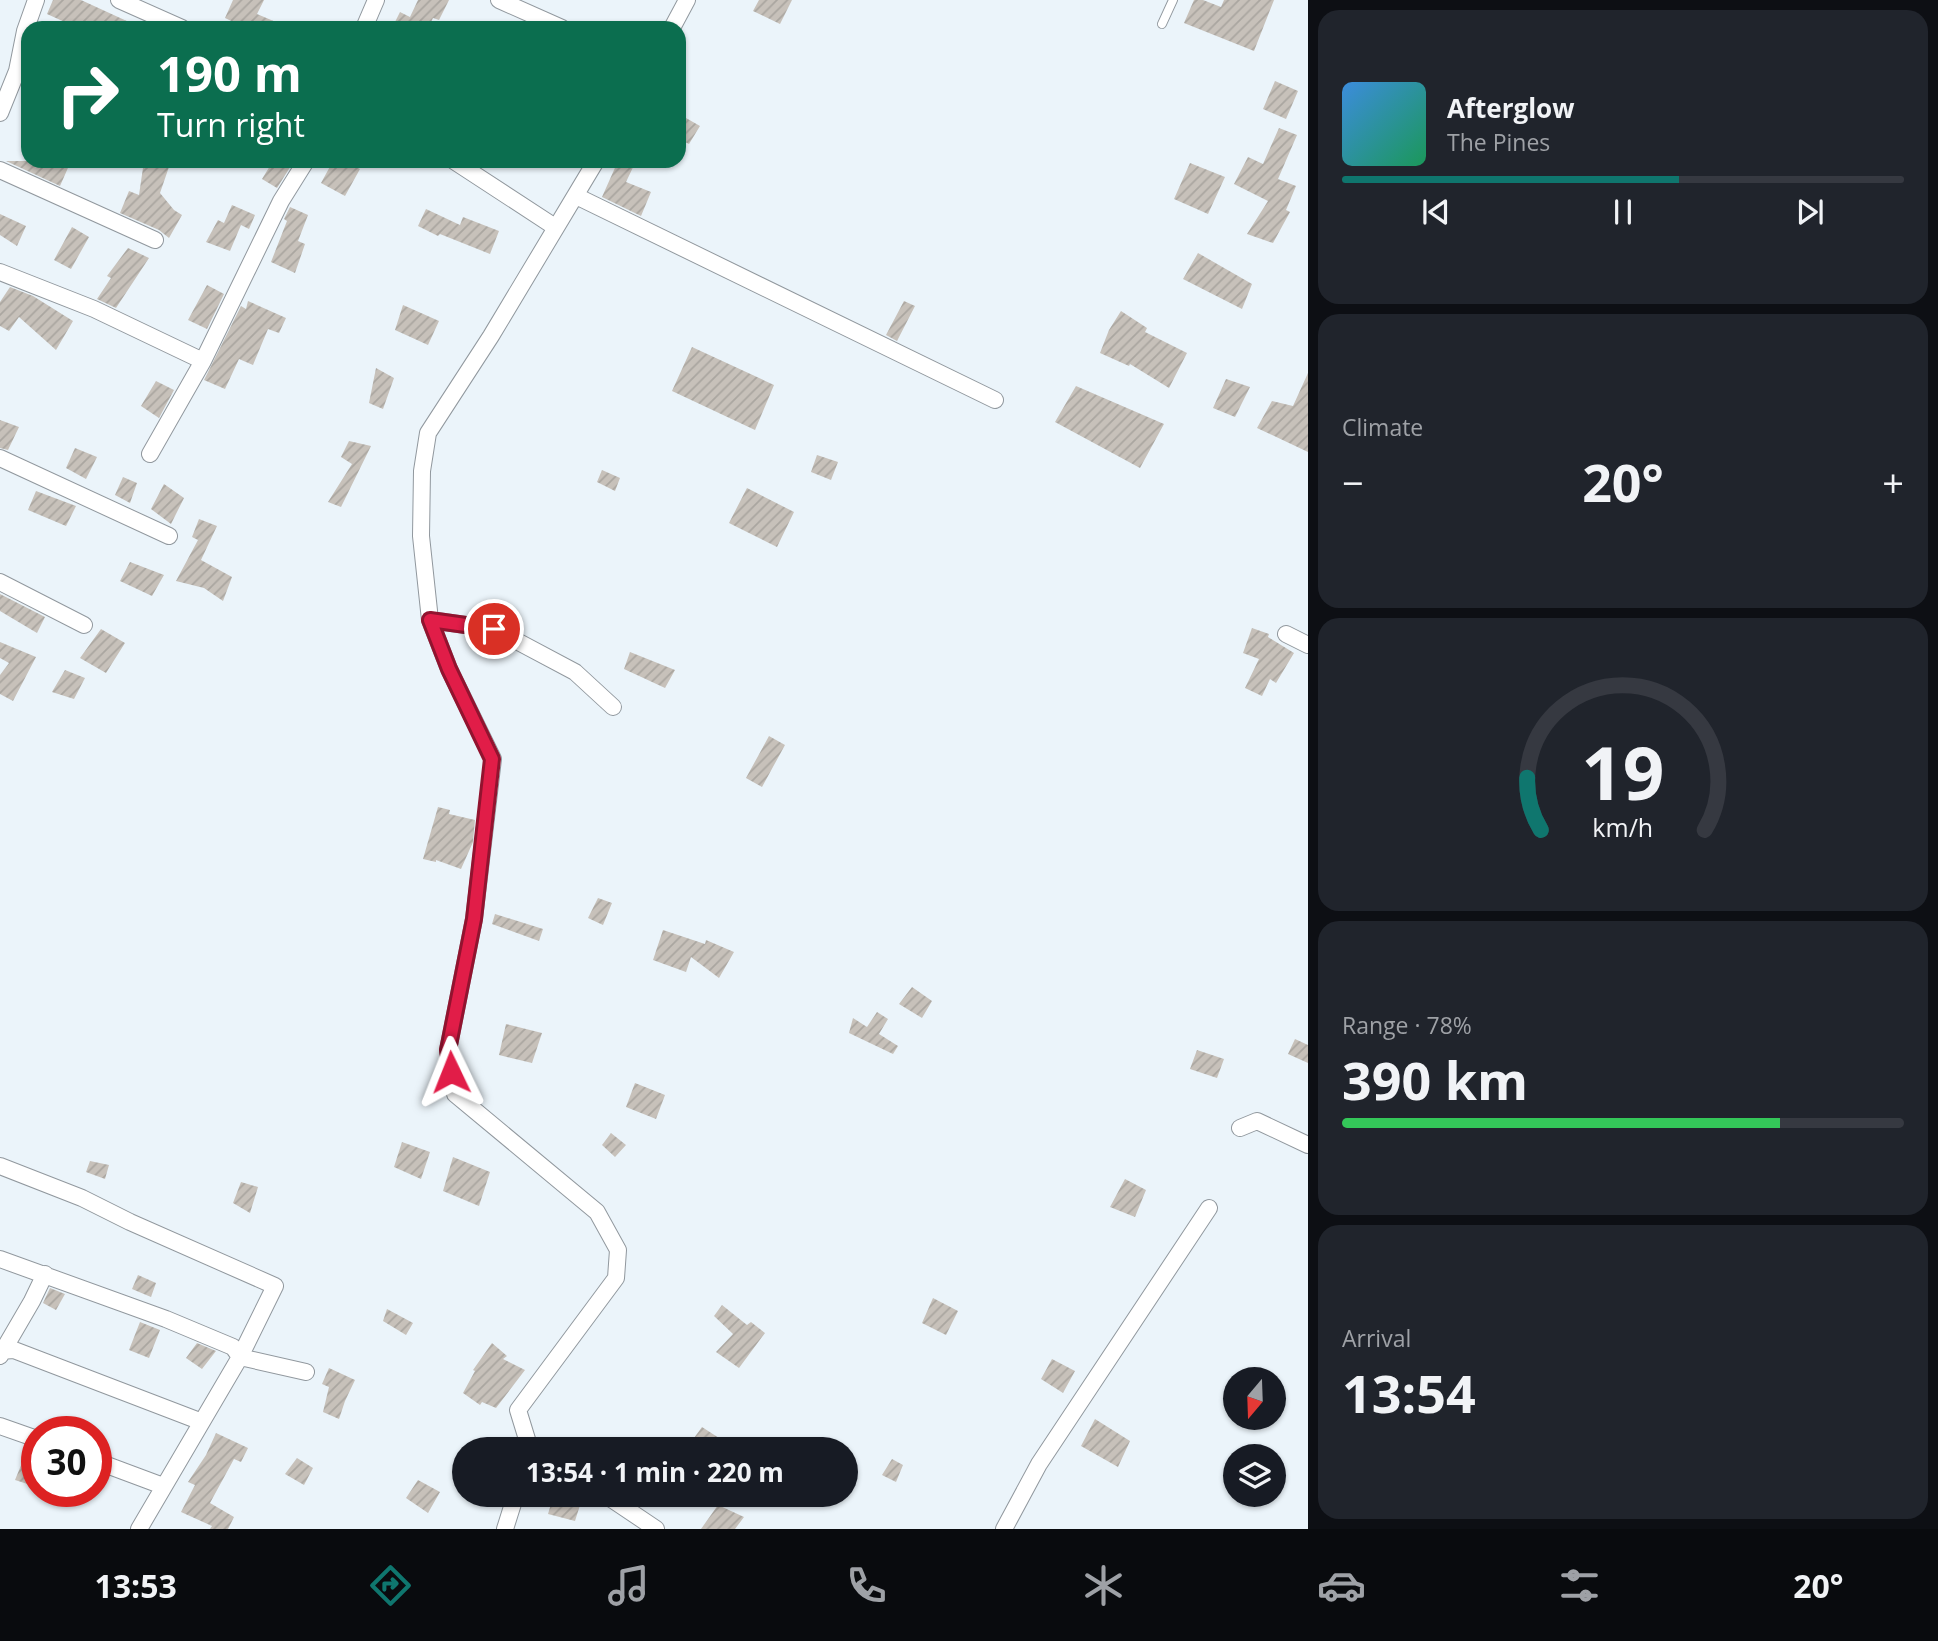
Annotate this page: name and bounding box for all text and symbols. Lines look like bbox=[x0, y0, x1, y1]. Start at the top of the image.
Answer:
text: 190 m bbox=[157, 40, 302, 106]
icon: right bbox=[42, 49, 133, 140]
text: Afterglow bbox=[1447, 90, 1574, 126]
text: Turn right bbox=[157, 103, 305, 146]
text: The Pines bbox=[1447, 126, 1550, 158]
icon: previous bbox=[1417, 193, 1455, 231]
icon: pause bbox=[1604, 193, 1642, 231]
icon: next bbox=[1791, 193, 1829, 231]
text: Climate bbox=[1342, 411, 1423, 443]
text: 20° bbox=[1582, 446, 1664, 517]
text: − bbox=[1342, 456, 1364, 508]
text: + bbox=[1882, 456, 1904, 508]
pin bbox=[464, 599, 524, 659]
icon: arrive bbox=[475, 610, 513, 648]
text: 19 bbox=[1581, 723, 1665, 822]
text: km/h bbox=[1593, 810, 1653, 844]
text: Range · 78% bbox=[1342, 1009, 1472, 1041]
position arrow bbox=[414, 1035, 488, 1109]
text: 390 km bbox=[1342, 1044, 1528, 1115]
text: Arrival bbox=[1342, 1322, 1411, 1354]
text: 13:54 bbox=[1342, 1357, 1476, 1428]
north arrow bbox=[1223, 1367, 1286, 1430]
map controls bbox=[1223, 1367, 1286, 1507]
speed limit sign: 30 bbox=[21, 1416, 112, 1507]
button: layers bbox=[1223, 1444, 1286, 1507]
text: 13:54 · 1 min · 220 m bbox=[526, 1454, 784, 1490]
icon: directions bbox=[366, 1561, 415, 1610]
icon: music bbox=[604, 1561, 653, 1610]
icon: phone bbox=[842, 1561, 891, 1610]
icon: climate bbox=[1079, 1561, 1128, 1610]
icon: car bbox=[1317, 1561, 1366, 1610]
icon: filters bbox=[1555, 1561, 1604, 1610]
text: 13:53 bbox=[94, 1564, 177, 1607]
text: 20° bbox=[1793, 1564, 1844, 1607]

